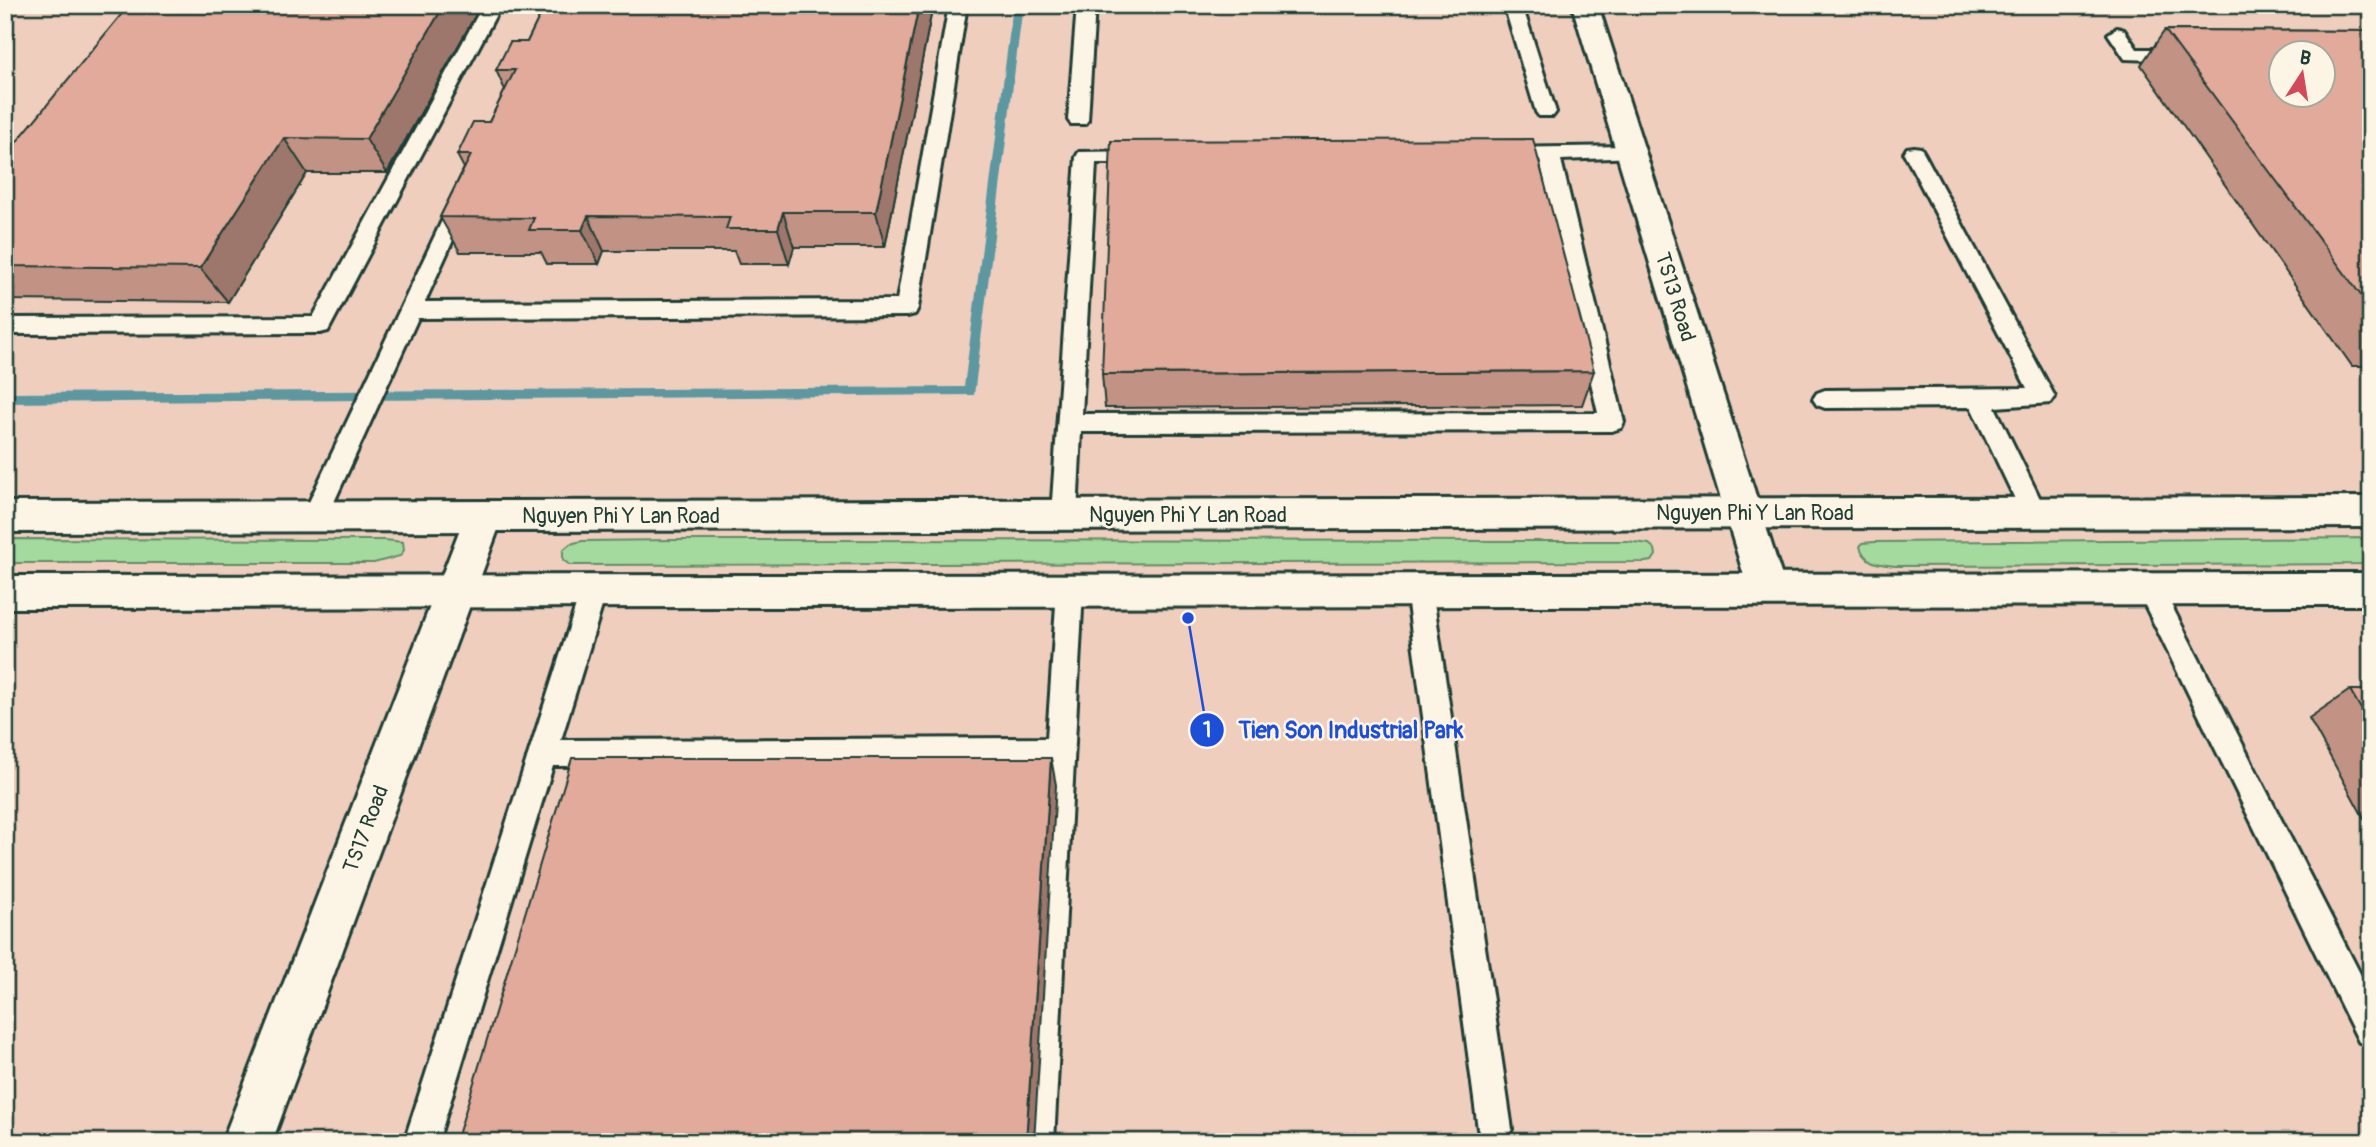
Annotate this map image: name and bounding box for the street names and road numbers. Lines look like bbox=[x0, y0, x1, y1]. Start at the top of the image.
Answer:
street label: TS13 Road bbox=[1649, 249, 1701, 345]
street label: Nguyen Phi Y Lan Road bbox=[1656, 500, 1854, 527]
street label: Nguyen Phi Y Lan Road bbox=[1089, 502, 1287, 529]
street label: Nguyen Phi Y Lan Road bbox=[522, 503, 720, 530]
street label: TS17 Road bbox=[337, 782, 395, 876]

